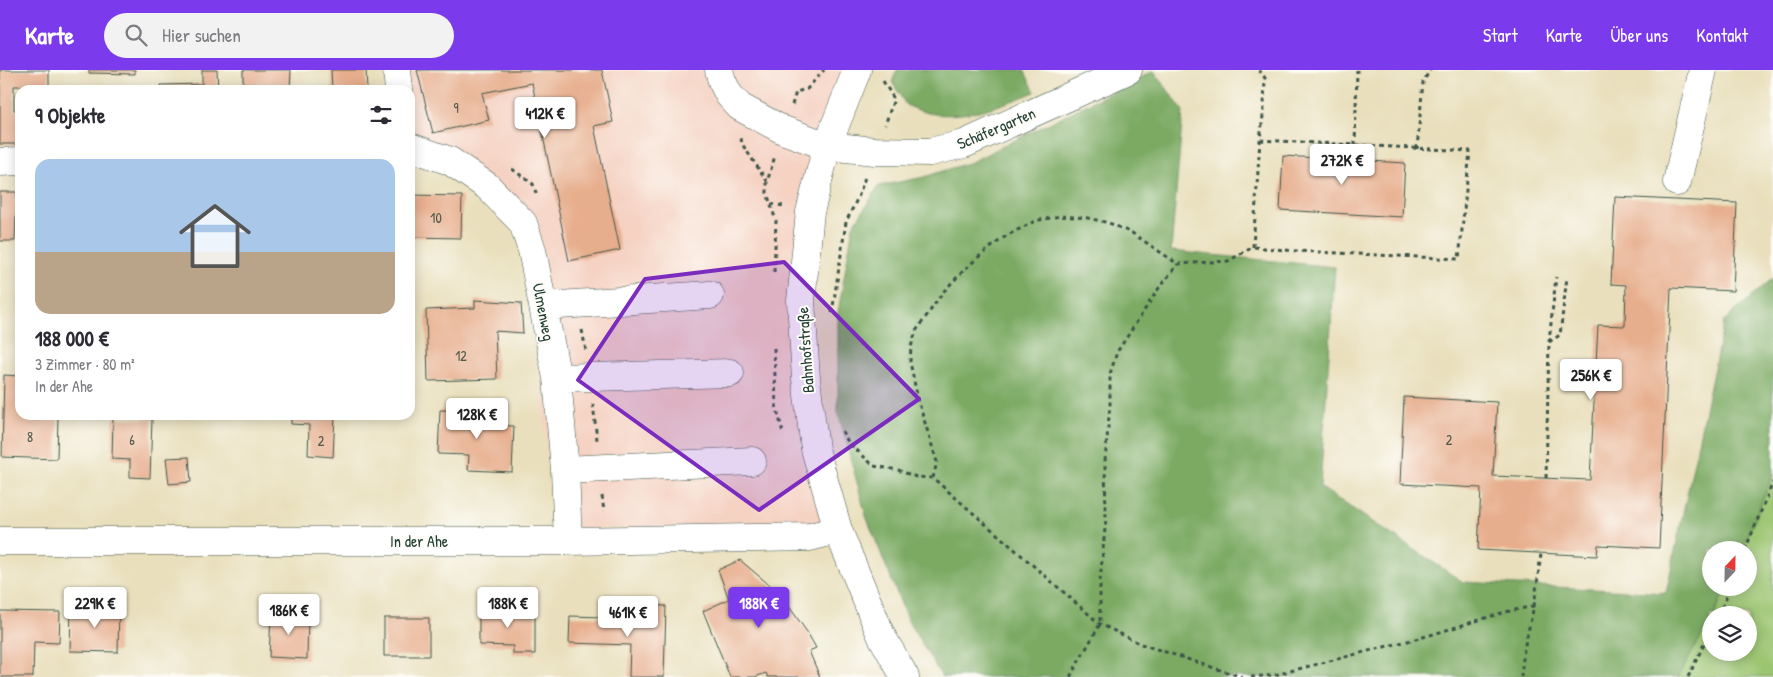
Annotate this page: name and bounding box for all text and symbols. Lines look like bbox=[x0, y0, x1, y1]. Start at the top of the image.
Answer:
search box bbox=[104, 13, 454, 58]
text: Karte bbox=[25, 19, 74, 51]
icon: search bbox=[122, 21, 150, 49]
text: Hier suchen bbox=[162, 22, 241, 48]
text: Start bbox=[1483, 23, 1518, 48]
text: Karte bbox=[1546, 23, 1582, 48]
text: Über uns bbox=[1610, 23, 1668, 48]
text: Kontakt bbox=[1696, 23, 1748, 48]
pin: 412K € bbox=[504, 97, 586, 139]
house number: 9 bbox=[453, 98, 459, 117]
text: 9 Objekte bbox=[35, 101, 105, 130]
icon: filters bbox=[367, 101, 395, 129]
text: 412K € bbox=[525, 102, 565, 124]
street label: Schäfergarten bbox=[953, 102, 1039, 154]
pin: 272K € bbox=[1301, 144, 1383, 186]
text: 272K € bbox=[1321, 149, 1363, 171]
icon: home bbox=[170, 191, 260, 281]
house number: 10 bbox=[430, 208, 442, 227]
street label: Ulmenweg bbox=[528, 281, 560, 343]
street label: Bahnhofstraße bbox=[791, 306, 819, 394]
text: 188 000 € bbox=[35, 324, 109, 353]
house number: 12 bbox=[455, 346, 467, 365]
text: 3 Zimmer · 80 m² bbox=[35, 353, 135, 375]
pin: 256K € bbox=[1550, 358, 1632, 401]
text: 256K € bbox=[1571, 364, 1611, 386]
text: In der Ahe bbox=[35, 375, 93, 397]
pin: 128K € bbox=[436, 398, 518, 440]
text: 128K € bbox=[457, 403, 497, 425]
house number: 8 bbox=[27, 427, 33, 446]
house number: 6 bbox=[129, 430, 135, 449]
house number: 2 bbox=[1446, 430, 1453, 449]
house number: 2 bbox=[318, 431, 325, 450]
street label: In der Ahe bbox=[390, 530, 449, 552]
north arrow bbox=[1702, 541, 1758, 596]
map controls bbox=[1702, 541, 1757, 661]
pin: 229K € bbox=[54, 586, 136, 629]
pin: 188K € bbox=[467, 586, 549, 629]
pin: 188K € bbox=[718, 586, 800, 629]
text: 229K € bbox=[75, 592, 115, 614]
text: 188K € bbox=[488, 592, 528, 614]
text: 188K € bbox=[739, 592, 779, 614]
pin: 186K € bbox=[248, 594, 330, 636]
pin: 461K € bbox=[587, 596, 669, 638]
text: 186K € bbox=[270, 599, 308, 621]
text: 461K € bbox=[609, 601, 647, 623]
button: layers bbox=[1702, 606, 1757, 661]

